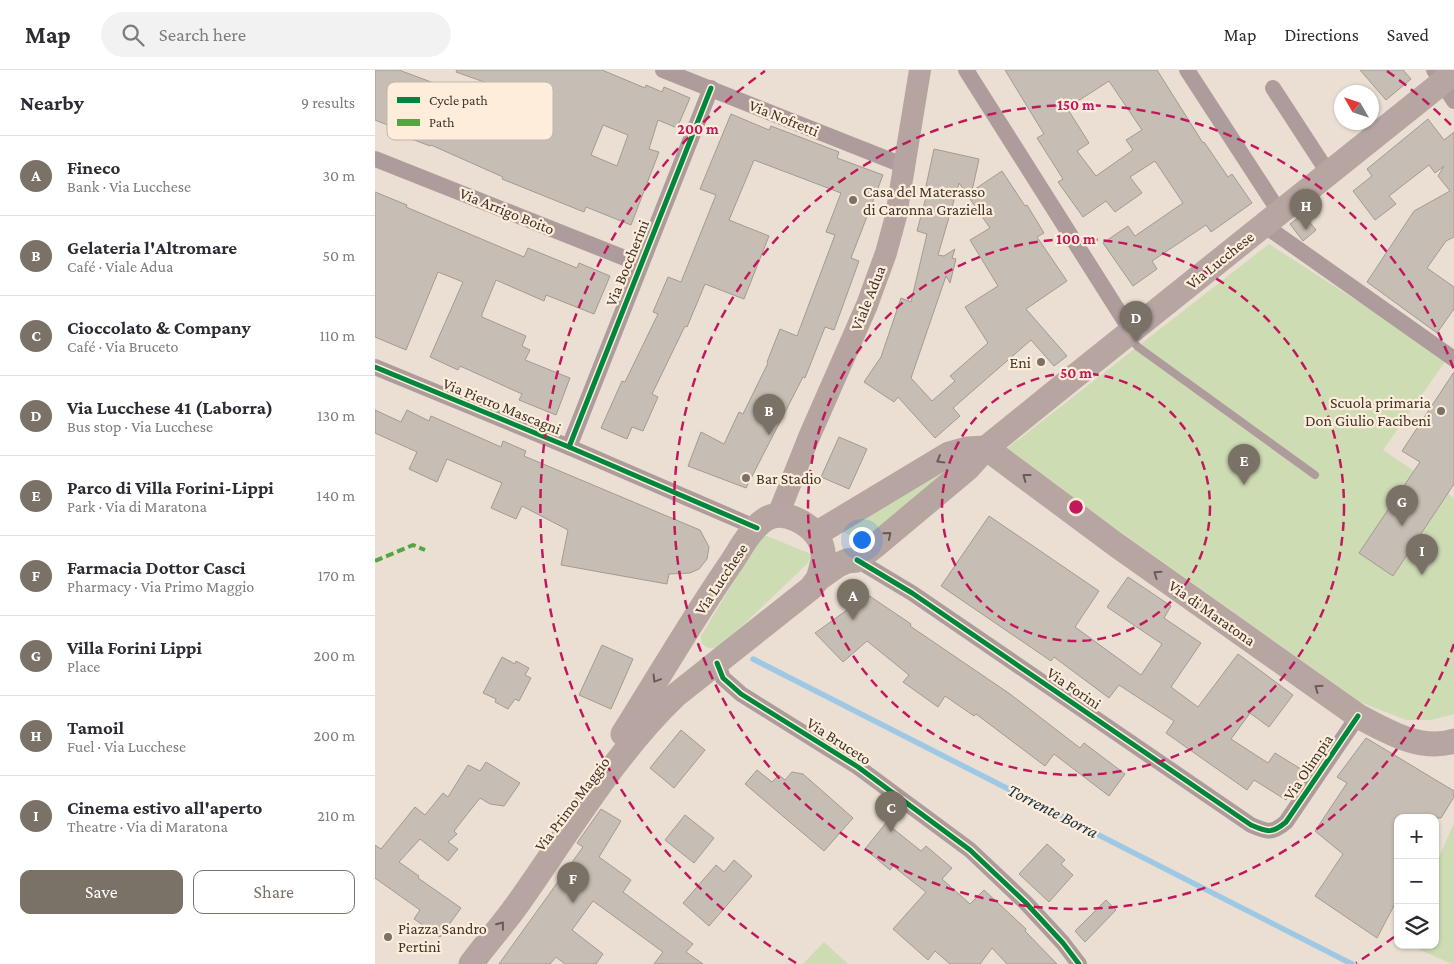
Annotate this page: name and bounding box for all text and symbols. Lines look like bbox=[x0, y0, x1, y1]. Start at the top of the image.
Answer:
search box bbox=[101, 12, 451, 57]
text: Map bbox=[25, 21, 71, 48]
icon: search bbox=[119, 21, 147, 49]
text: Search here bbox=[159, 24, 246, 45]
text: Map bbox=[1224, 25, 1256, 45]
text: Directions bbox=[1284, 25, 1359, 45]
text: Saved bbox=[1387, 25, 1429, 45]
legend bbox=[387, 82, 553, 140]
north arrow bbox=[1334, 85, 1379, 130]
text: Nearby bbox=[20, 91, 84, 115]
text: Cycle path bbox=[429, 92, 488, 108]
text: 9 results bbox=[301, 94, 355, 111]
street label: Via Nofretti bbox=[747, 96, 821, 140]
text: 150 m bbox=[1057, 97, 1095, 113]
text: Path bbox=[429, 114, 455, 130]
text: 200 m bbox=[677, 121, 719, 137]
text: Fineco bbox=[67, 157, 120, 178]
text: A bbox=[31, 167, 41, 184]
text: 30 m bbox=[323, 167, 355, 184]
text: Bank · Via Lucchese bbox=[67, 178, 191, 195]
place label: Casa del Materasso di Caronna Graziella bbox=[863, 183, 994, 218]
street label: Via Arrigo Boito bbox=[457, 184, 557, 239]
pin: H bbox=[1290, 189, 1322, 230]
marker: Casa del Materasso di Caronna Graziella bbox=[847, 194, 859, 206]
street label: Via Boccherini bbox=[602, 217, 652, 309]
street label: Via Lucchese bbox=[1183, 228, 1257, 292]
text: 100 m bbox=[1056, 231, 1096, 247]
text: Gelateria l'Altromare bbox=[67, 237, 237, 258]
text: B bbox=[31, 247, 41, 264]
text: 50 m bbox=[323, 247, 355, 264]
text: Café · Viale Adua bbox=[67, 258, 173, 275]
street label: Viale Adua bbox=[847, 263, 889, 333]
pin: D bbox=[1120, 301, 1152, 342]
text: Cioccolato & Company bbox=[67, 317, 251, 338]
text: C bbox=[31, 327, 41, 344]
text: 110 m bbox=[319, 327, 355, 344]
text: Café · Via Bruceto bbox=[67, 338, 178, 355]
place label: Eni bbox=[1010, 354, 1031, 371]
marker: Eni bbox=[1035, 356, 1047, 368]
text: 50 m bbox=[1060, 365, 1092, 381]
street label: Via Pietro Mascagni bbox=[440, 375, 564, 438]
pin: B bbox=[753, 394, 785, 435]
place label: Scuola primaria Don Giulio Facibeni bbox=[1305, 394, 1432, 429]
text: Via Lucchese 41 (Laborra) bbox=[67, 397, 273, 418]
marker: Scuola primaria Don Giulio Facibeni bbox=[1435, 405, 1447, 417]
text: D bbox=[30, 407, 42, 424]
text: 130 m bbox=[317, 407, 355, 424]
text: Bus stop · Via Lucchese bbox=[67, 418, 213, 435]
pin: E bbox=[1228, 444, 1260, 485]
one-way arrow bbox=[936, 453, 945, 463]
place label: Bar Stadio bbox=[756, 470, 822, 487]
marker: Bar Stadio bbox=[740, 472, 752, 484]
one-way arrow bbox=[1022, 474, 1032, 483]
text: Parco di Villa Forini-Lippi bbox=[67, 477, 274, 498]
pin: G bbox=[1386, 485, 1418, 526]
text: E bbox=[31, 487, 41, 504]
text: 140 m bbox=[317, 487, 355, 504]
text: Park · Via di Maratona bbox=[67, 498, 207, 515]
centre of rings bbox=[1067, 498, 1085, 516]
your location bbox=[849, 527, 875, 553]
one-way arrow bbox=[882, 533, 891, 541]
pin: I bbox=[1406, 534, 1438, 575]
street label: Via Lucchese bbox=[691, 540, 751, 618]
text: Farmacia Dottor Casci bbox=[67, 557, 246, 578]
text: F bbox=[32, 567, 40, 584]
text: 170 m bbox=[318, 567, 355, 584]
one-way arrow bbox=[1153, 571, 1162, 580]
street label: Via di Maratona bbox=[1165, 577, 1259, 649]
text: Pharmacy · Via Primo Maggio bbox=[67, 578, 254, 595]
pin: A bbox=[837, 579, 869, 620]
text: Villa Forini Lippi bbox=[67, 637, 202, 658]
text: G bbox=[31, 647, 41, 664]
text: 200 m bbox=[313, 647, 355, 664]
text: Place bbox=[67, 658, 100, 675]
street label: Via Forini bbox=[1044, 664, 1104, 712]
one-way arrow bbox=[653, 674, 663, 683]
one-way arrow bbox=[1314, 685, 1324, 694]
street label: Via Bruceto bbox=[804, 714, 874, 768]
text: Tamoil bbox=[67, 717, 124, 738]
text: H bbox=[31, 727, 41, 744]
text: 200 m bbox=[313, 727, 355, 744]
street label: Via Olimpia bbox=[1280, 730, 1337, 804]
text: Fuel · Via Lucchese bbox=[67, 738, 186, 755]
street label: Via Primo Maggio bbox=[531, 754, 614, 855]
water label: Torrente Borra bbox=[1005, 780, 1102, 843]
pin: C bbox=[875, 791, 907, 832]
text: Cinema estivo all'aperto bbox=[67, 797, 263, 818]
text: I bbox=[33, 807, 39, 824]
text: 210 m bbox=[317, 807, 355, 824]
map controls bbox=[1394, 814, 1439, 949]
button: + bbox=[1394, 814, 1439, 859]
text: Theatre · Via di Maratona bbox=[67, 818, 228, 835]
button: − bbox=[1394, 859, 1439, 904]
pin: F bbox=[557, 862, 589, 903]
button: Save bbox=[20, 870, 183, 914]
button: Share bbox=[193, 870, 355, 914]
button: layers bbox=[1394, 904, 1439, 949]
place label: Piazza Sandro Pertini bbox=[398, 920, 487, 955]
one-way arrow bbox=[495, 922, 504, 931]
marker: Piazza Sandro Pertini bbox=[382, 931, 394, 943]

